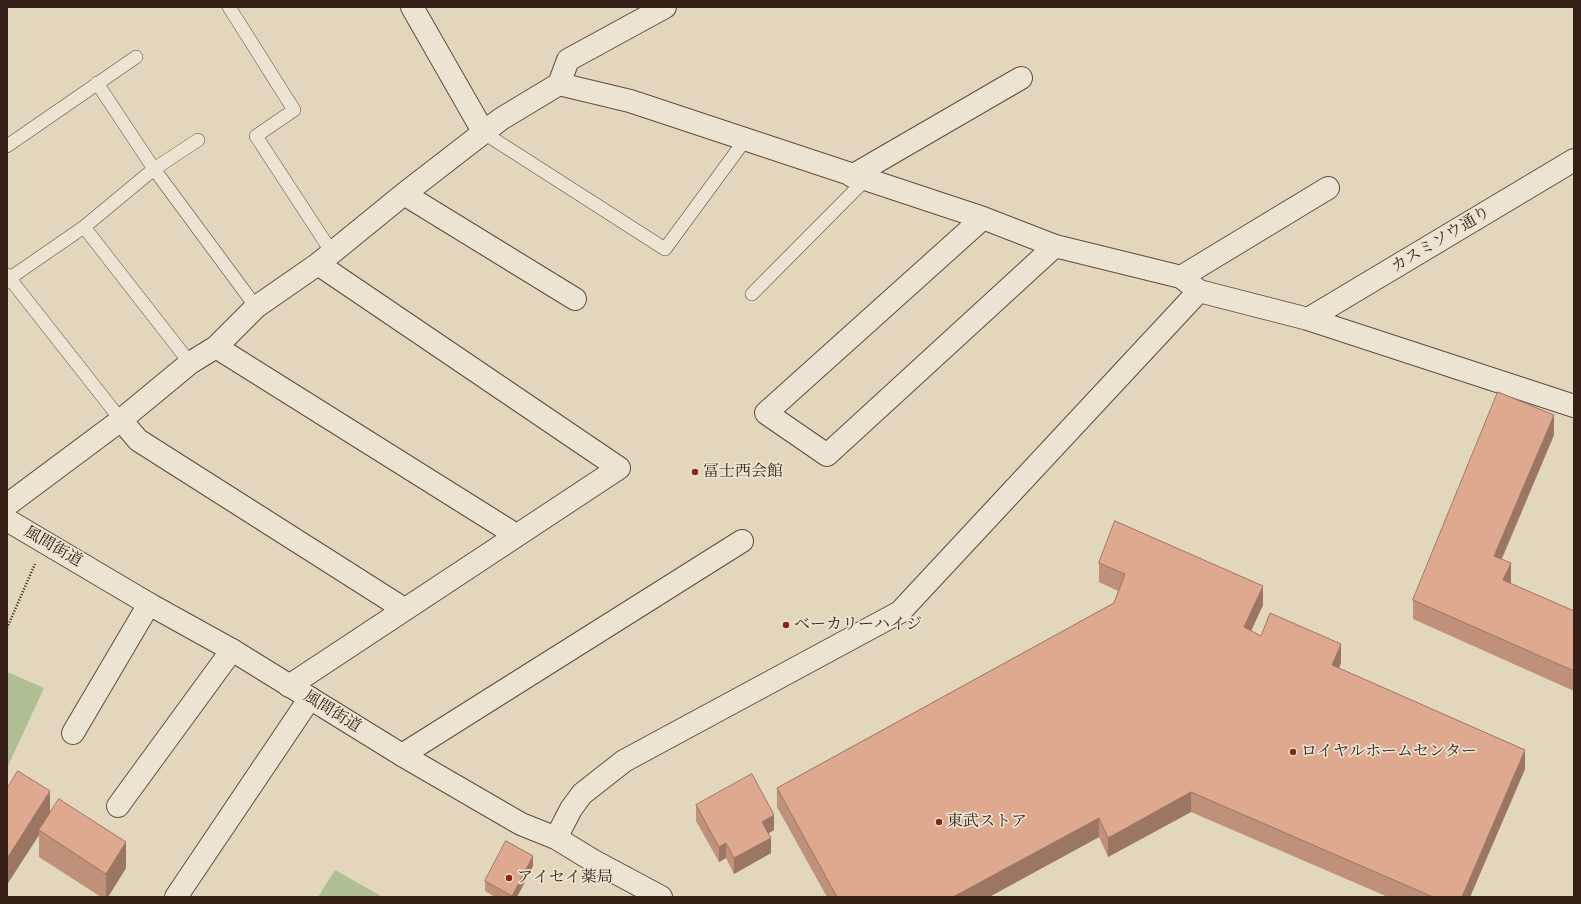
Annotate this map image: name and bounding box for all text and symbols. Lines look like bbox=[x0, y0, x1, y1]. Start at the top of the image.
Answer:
street label: カスミソウ通り bbox=[1388, 203, 1494, 277]
place label: 冨士西会館 bbox=[703, 462, 783, 482]
marker: 冨士西会館 bbox=[690, 467, 700, 477]
street label: 風間街道 bbox=[20, 523, 86, 571]
place label: ベーカリーハイジ bbox=[794, 615, 922, 635]
marker: ベーカリーハイジ bbox=[781, 620, 791, 630]
street label: 風間街道 bbox=[300, 687, 364, 737]
place label: ロイヤルホームセンター bbox=[1301, 742, 1477, 762]
marker: ロイヤルホームセンター bbox=[1288, 747, 1298, 757]
place label: 東武ストア bbox=[947, 812, 1027, 832]
marker: 東武ストア bbox=[934, 817, 944, 827]
place label: アイセイ薬局 bbox=[517, 868, 613, 888]
marker: アイセイ薬局 bbox=[504, 873, 514, 883]

